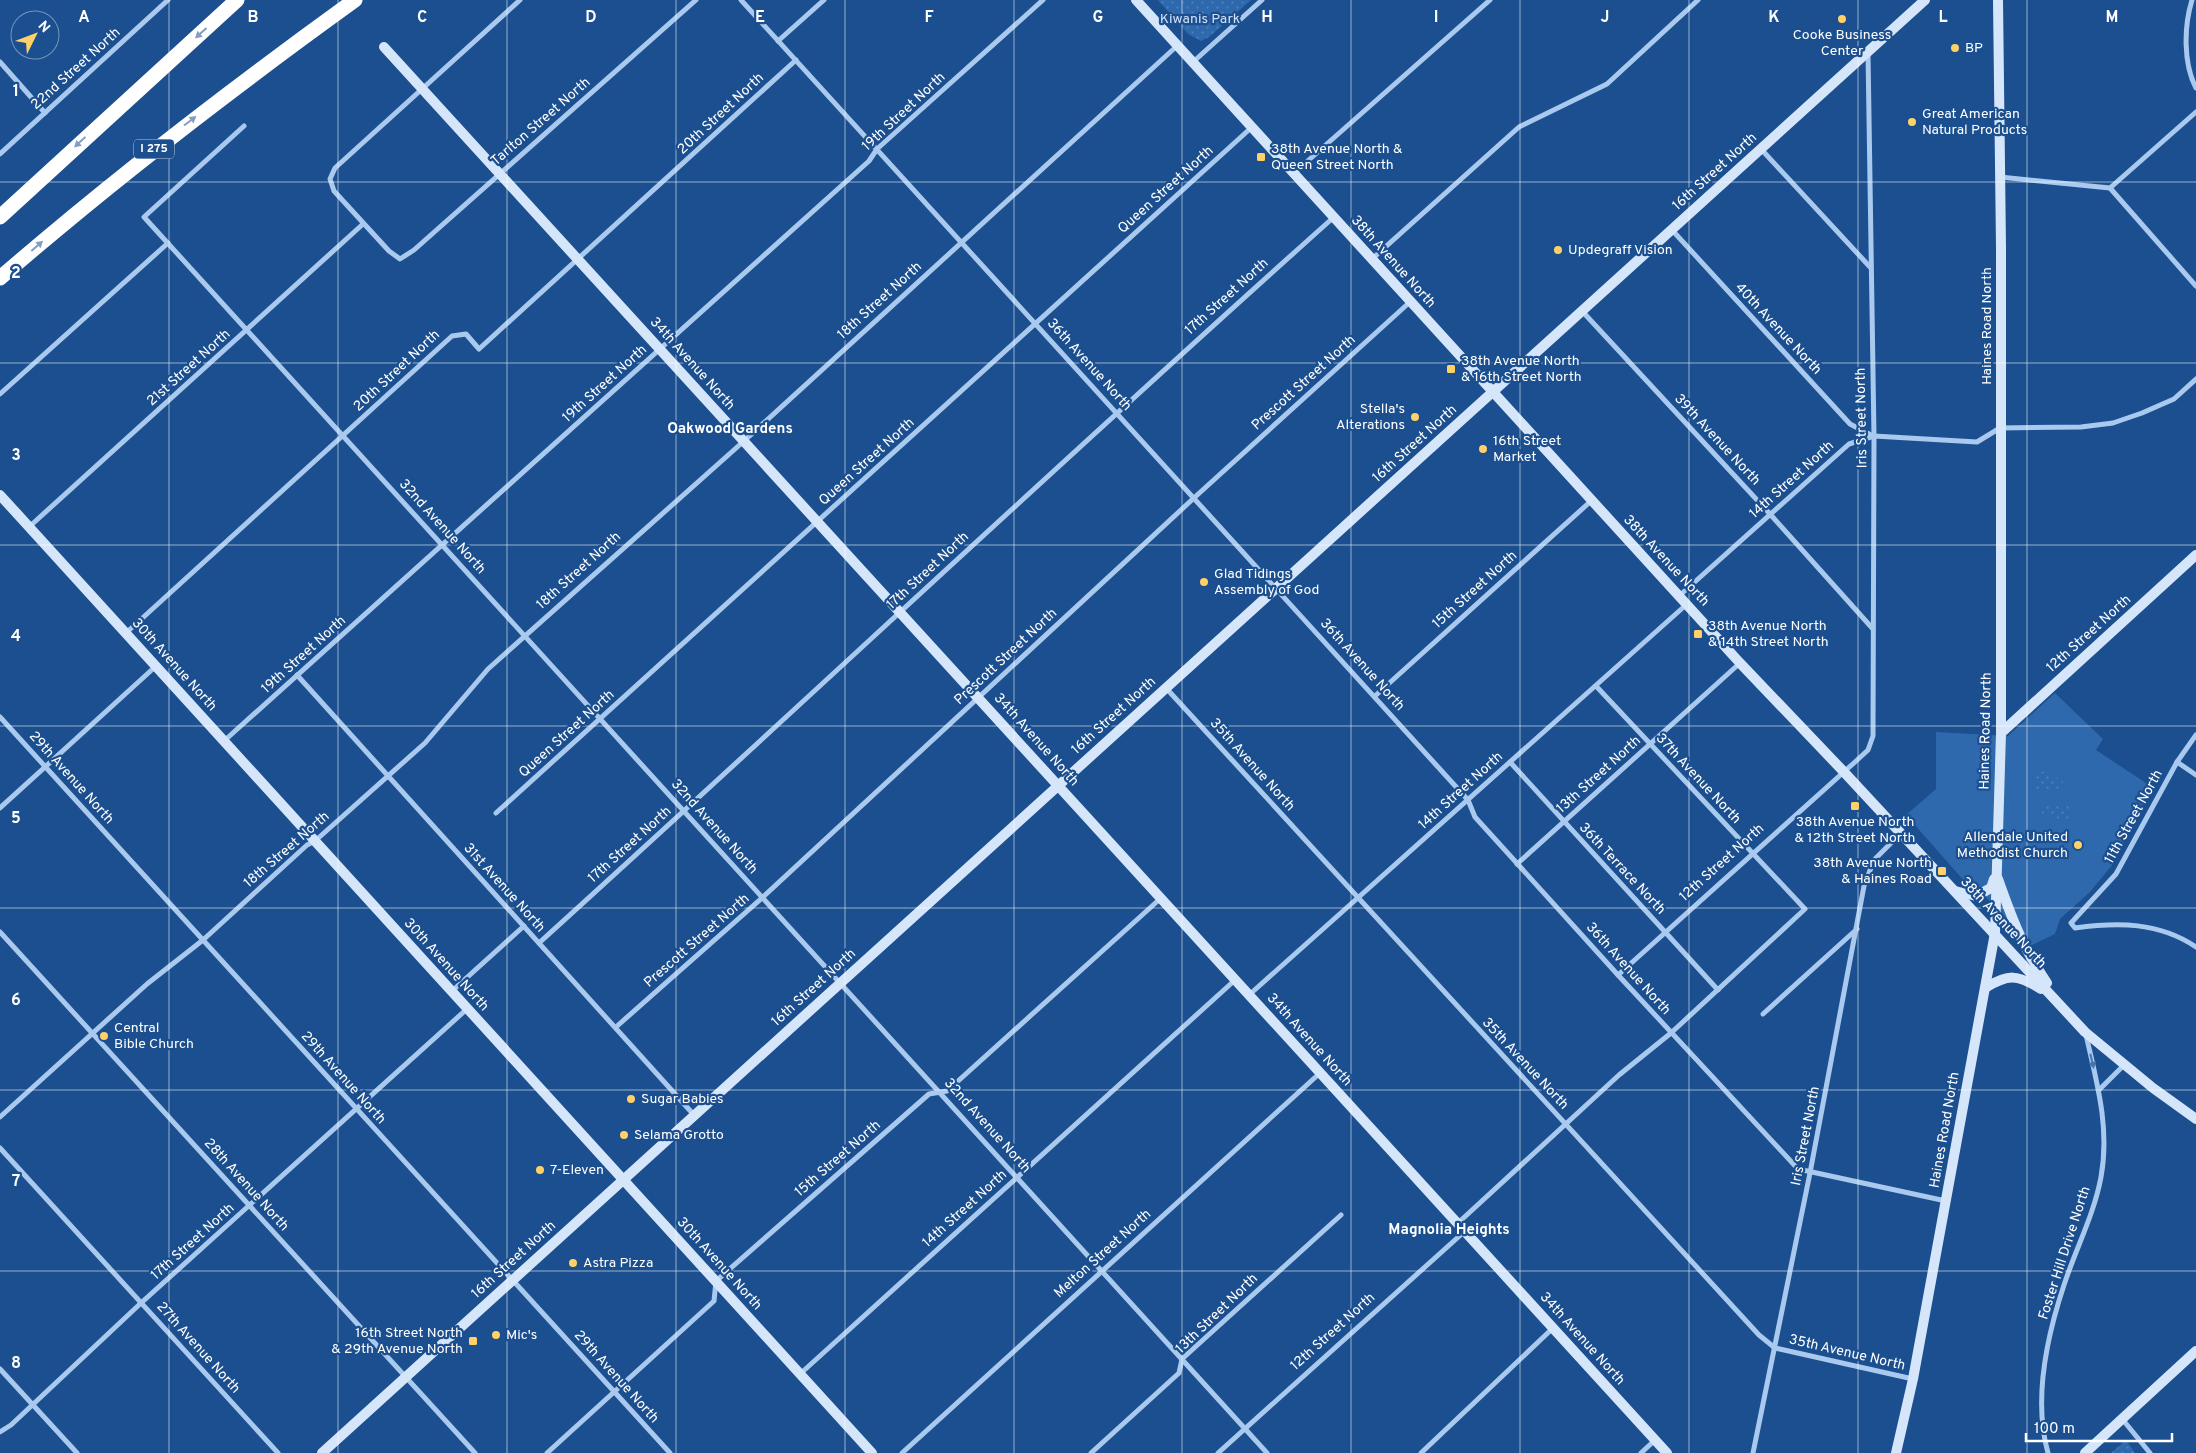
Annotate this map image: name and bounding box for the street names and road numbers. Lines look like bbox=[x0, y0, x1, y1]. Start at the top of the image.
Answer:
street label: 22nd Street North bbox=[28, 24, 124, 114]
street label: 19th Street North bbox=[859, 69, 949, 155]
street label: 20th Street North bbox=[674, 70, 768, 158]
street label: Tarlton Street North bbox=[488, 74, 594, 170]
street label: 16th Street North bbox=[1669, 130, 1761, 214]
road number: I 275 bbox=[134, 140, 174, 158]
street label: Queen Street North bbox=[1115, 143, 1217, 237]
street label: 38th Avenue North bbox=[1347, 212, 1439, 312]
street label: 17th Street North bbox=[1182, 255, 1272, 339]
street label: 18th Street North bbox=[834, 259, 926, 343]
street label: Haines Road North bbox=[1979, 267, 1996, 385]
street label: 40th Avenue North bbox=[1731, 279, 1825, 379]
street label: 34th Avenue North bbox=[646, 314, 738, 414]
street label: 36th Avenue North bbox=[1043, 315, 1135, 415]
street label: 21st Street North bbox=[144, 326, 234, 410]
street label: 20th Street North bbox=[350, 327, 444, 415]
street label: Prescott Street North bbox=[1248, 332, 1360, 434]
street label: 19th Street North bbox=[559, 342, 651, 426]
street label: Iris Street North bbox=[1853, 367, 1871, 469]
street label: 39th Avenue North bbox=[1670, 391, 1764, 489]
street label: 16th Street North bbox=[1369, 402, 1461, 486]
street label: Queen Street North bbox=[816, 415, 918, 509]
street label: 14th Street North bbox=[1746, 438, 1838, 522]
street label: 32nd Avenue North bbox=[395, 476, 489, 578]
street label: 38th Avenue North bbox=[1619, 512, 1713, 610]
street label: 18th Street North bbox=[533, 529, 625, 613]
street label: 17th Street North bbox=[883, 529, 973, 613]
street label: 15th Street North bbox=[1429, 547, 1521, 633]
street label: 12th Street North bbox=[2043, 592, 2135, 676]
street label: Prescott Street North bbox=[951, 605, 1061, 709]
street label: 19th Street North bbox=[258, 613, 350, 697]
street label: 30th Avenue North bbox=[128, 615, 220, 715]
street label: 36th Avenue North bbox=[1316, 615, 1408, 715]
street label: Haines Road North bbox=[1976, 672, 1996, 790]
street label: 16th Street North bbox=[1068, 674, 1160, 758]
street label: Queen Street North bbox=[516, 687, 618, 781]
street label: 34th Avenue North bbox=[990, 690, 1082, 790]
street label: 35th Avenue North bbox=[1206, 715, 1298, 815]
street label: 29th Avenue North bbox=[25, 728, 117, 828]
street label: 37th Avenue North bbox=[1652, 730, 1744, 828]
street label: 13th Street North bbox=[1553, 733, 1645, 817]
street label: 14th Street North bbox=[1415, 749, 1507, 833]
street label: 11th Street North bbox=[2101, 767, 2167, 867]
street label: 32nd Avenue North bbox=[667, 776, 761, 878]
street label: 17th Street North bbox=[585, 803, 675, 887]
street label: 18th Street North bbox=[241, 808, 333, 892]
street label: 36th Terrace North bbox=[1575, 820, 1669, 918]
street label: 12th Street North bbox=[1676, 821, 1768, 905]
street label: 31st Avenue North bbox=[460, 840, 548, 936]
street label: 38th Avenue North bbox=[1956, 874, 2050, 972]
street label: Prescott Street North bbox=[641, 891, 753, 991]
street label: 30th Avenue North bbox=[400, 915, 492, 1015]
street label: 36th Avenue North bbox=[1582, 919, 1674, 1019]
street label: 16th Street North bbox=[768, 946, 860, 1030]
street label: 34th Avenue North bbox=[1263, 990, 1355, 1090]
street label: 35th Avenue North bbox=[1478, 1015, 1572, 1113]
street label: 29th Avenue North bbox=[297, 1028, 389, 1128]
street label: Haines Road North bbox=[1926, 1071, 1964, 1189]
street label: 32nd Avenue North bbox=[940, 1075, 1034, 1177]
street label: Iris Street North bbox=[1788, 1085, 1824, 1187]
street label: 15th Street North bbox=[792, 1117, 884, 1201]
street label: 28th Avenue North bbox=[200, 1135, 292, 1235]
street label: 14th Street North bbox=[919, 1167, 1011, 1251]
street label: Foster Hill Drive North bbox=[2035, 1184, 2095, 1322]
street label: 17th Street North bbox=[148, 1200, 238, 1284]
street label: Melton Street North bbox=[1051, 1206, 1155, 1302]
street label: 30th Avenue North bbox=[673, 1214, 765, 1314]
street label: 16th Street North bbox=[468, 1218, 560, 1302]
street label: 13th Street North bbox=[1172, 1270, 1262, 1358]
street label: 34th Avenue North bbox=[1536, 1289, 1628, 1389]
street label: 12th Street North bbox=[1287, 1290, 1379, 1374]
street label: 27th Avenue North bbox=[152, 1299, 244, 1397]
street label: 29th Avenue North bbox=[570, 1327, 662, 1427]
street label: 35th Avenue North bbox=[1787, 1331, 1907, 1375]

